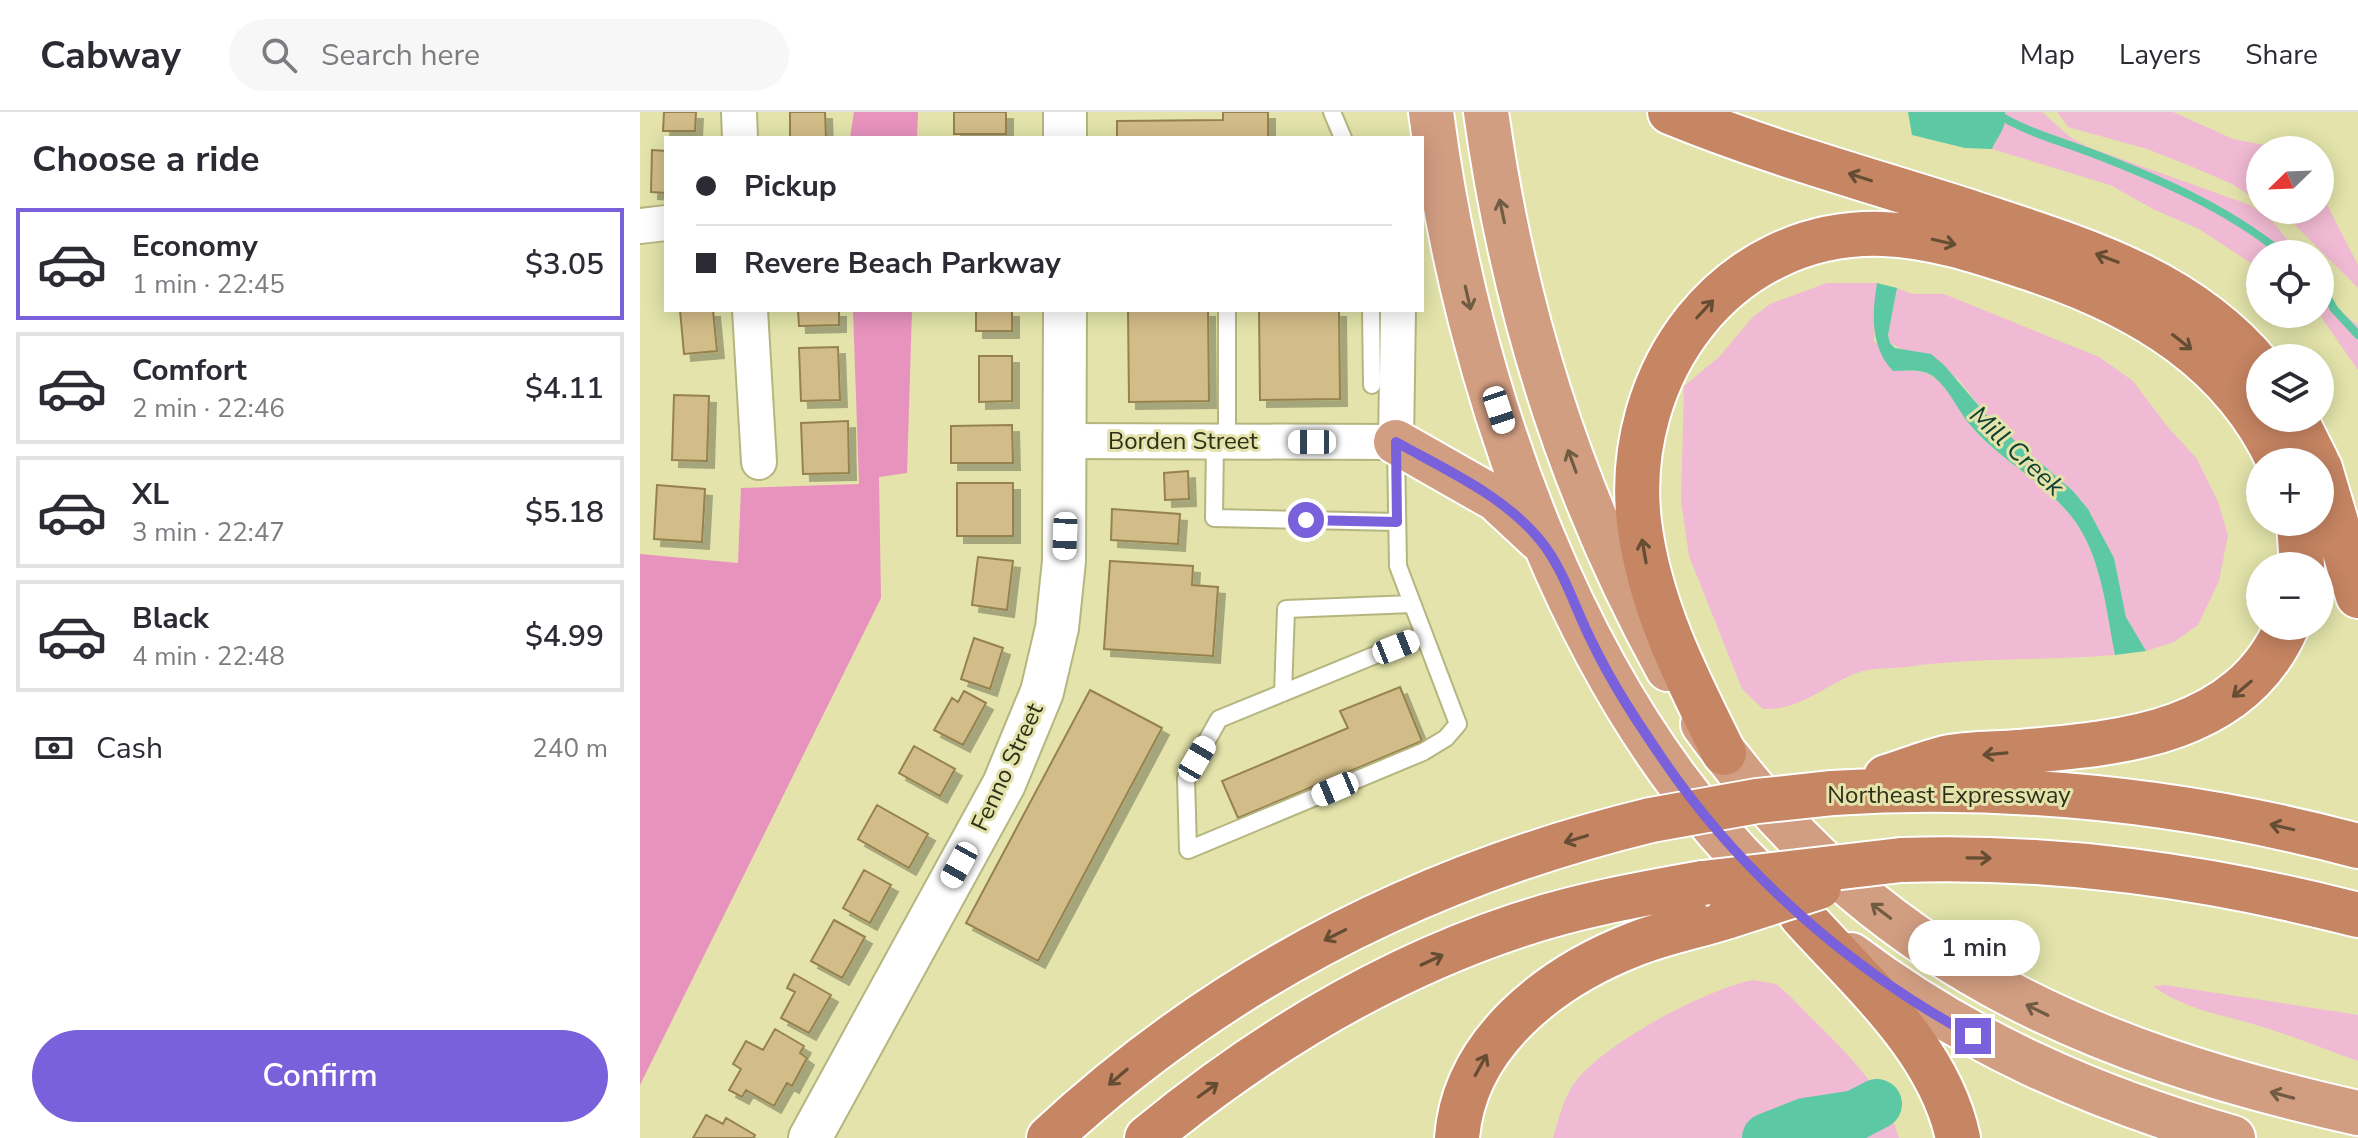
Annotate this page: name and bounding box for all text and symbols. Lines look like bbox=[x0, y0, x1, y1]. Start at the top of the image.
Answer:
search box bbox=[229, 19, 789, 91]
text: Cabway bbox=[40, 30, 181, 81]
icon: search bbox=[257, 33, 301, 77]
text: Search here bbox=[321, 35, 480, 76]
text: Map bbox=[2020, 36, 2075, 74]
text: Layers bbox=[2119, 36, 2201, 74]
text: Share bbox=[2245, 36, 2318, 74]
text: Choose a ride bbox=[32, 135, 260, 184]
north arrow bbox=[2246, 136, 2334, 224]
map controls bbox=[2246, 136, 2334, 640]
text: Pickup bbox=[744, 166, 837, 207]
one-way arrow bbox=[1848, 168, 1873, 183]
one-way arrow bbox=[1494, 199, 1509, 224]
text: Economy bbox=[132, 226, 258, 267]
icon: car bbox=[36, 228, 108, 300]
one-way arrow bbox=[1930, 235, 1956, 250]
button: locate bbox=[2246, 240, 2334, 328]
text: Revere Beach Parkway bbox=[744, 243, 1061, 284]
text: $3.05 bbox=[525, 244, 604, 285]
one-way arrow bbox=[2095, 250, 2120, 264]
text: 1 min · 22:45 bbox=[132, 267, 285, 302]
one-way arrow bbox=[1461, 285, 1476, 311]
one-way arrow bbox=[1696, 299, 1715, 319]
one-way arrow bbox=[2171, 333, 2192, 350]
button: layers bbox=[2246, 344, 2334, 432]
text: Comfort bbox=[132, 350, 247, 391]
icon: car bbox=[36, 352, 108, 424]
text: $4.11 bbox=[525, 368, 604, 409]
car bbox=[1480, 383, 1518, 437]
text: 2 min · 22:46 bbox=[132, 391, 285, 426]
water label: Mill Creek bbox=[1962, 398, 2073, 505]
street label: Borden Street bbox=[1108, 425, 1259, 457]
car bbox=[1288, 430, 1336, 454]
button: + bbox=[2246, 448, 2334, 536]
one-way arrow bbox=[1564, 449, 1578, 474]
text: XL bbox=[132, 474, 169, 515]
icon: car bbox=[36, 476, 108, 548]
text: $5.18 bbox=[525, 492, 604, 533]
route start bbox=[1288, 502, 1324, 538]
car bbox=[1052, 512, 1078, 560]
text: 3 min · 22:47 bbox=[132, 515, 285, 550]
one-way arrow bbox=[1636, 539, 1651, 564]
button: − bbox=[2246, 552, 2334, 640]
text: Black bbox=[132, 598, 209, 639]
icon: car bbox=[36, 600, 108, 672]
text: $4.99 bbox=[525, 616, 604, 657]
car bbox=[1369, 627, 1423, 667]
text: 4 min · 22:48 bbox=[132, 639, 285, 674]
one-way arrow bbox=[2233, 680, 2253, 698]
street label: Fenno Street bbox=[963, 697, 1051, 836]
icon: cash bbox=[32, 726, 76, 770]
text: Cash bbox=[96, 728, 163, 769]
text: 240 m bbox=[532, 731, 608, 766]
car bbox=[1175, 732, 1219, 786]
one-way arrow bbox=[1982, 747, 2009, 762]
car bbox=[1308, 769, 1362, 809]
street label: Northeast Expressway bbox=[1827, 779, 2071, 811]
one-way arrow bbox=[2270, 819, 2296, 834]
one-way arrow bbox=[1563, 832, 1589, 847]
car bbox=[937, 838, 981, 892]
one-way arrow bbox=[1965, 851, 1992, 866]
one-way arrow bbox=[1871, 903, 1892, 920]
callout: 1 min bbox=[1907, 920, 2039, 976]
one-way arrow bbox=[1323, 928, 1347, 943]
text: 1 min bbox=[1941, 930, 2007, 965]
one-way arrow bbox=[1420, 952, 1444, 967]
one-way arrow bbox=[2026, 1001, 2050, 1017]
route end bbox=[1955, 1018, 1991, 1054]
button: Confirm bbox=[32, 1030, 608, 1122]
one-way arrow bbox=[1474, 1054, 1490, 1077]
one-way arrow bbox=[1108, 1068, 1128, 1086]
one-way arrow bbox=[1197, 1082, 1218, 1099]
one-way arrow bbox=[2270, 1086, 2296, 1101]

